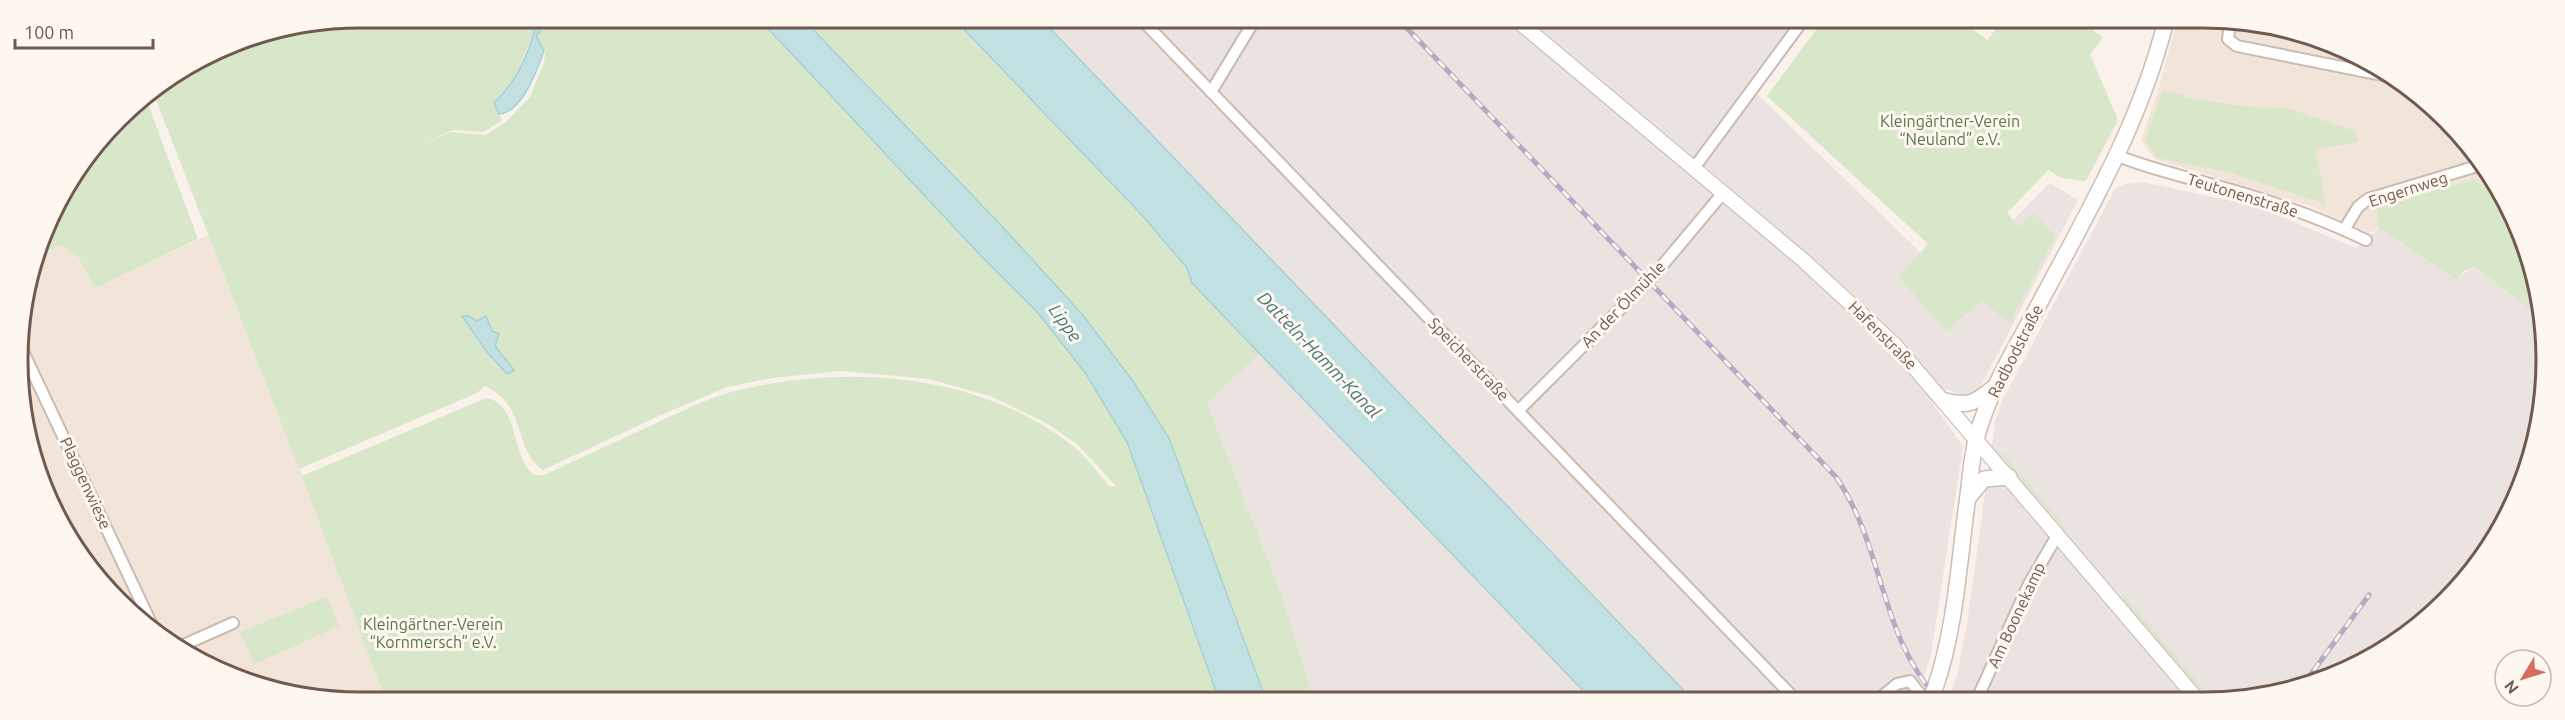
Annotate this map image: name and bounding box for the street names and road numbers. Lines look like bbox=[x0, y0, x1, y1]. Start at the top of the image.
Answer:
street label: Engernweg bbox=[2366, 168, 2450, 210]
street label: Teutonenstraße bbox=[2185, 170, 2301, 220]
street label: An der Ölmühle bbox=[1577, 257, 1669, 351]
street label: Hafenstraße bbox=[1845, 297, 1921, 373]
street label: Radbodstraße bbox=[1984, 302, 2046, 400]
street label: Speicherstraße bbox=[1425, 314, 1513, 404]
street label: Plaggenwiese bbox=[57, 434, 115, 532]
street label: Am Boonekamp bbox=[1984, 559, 2048, 671]

